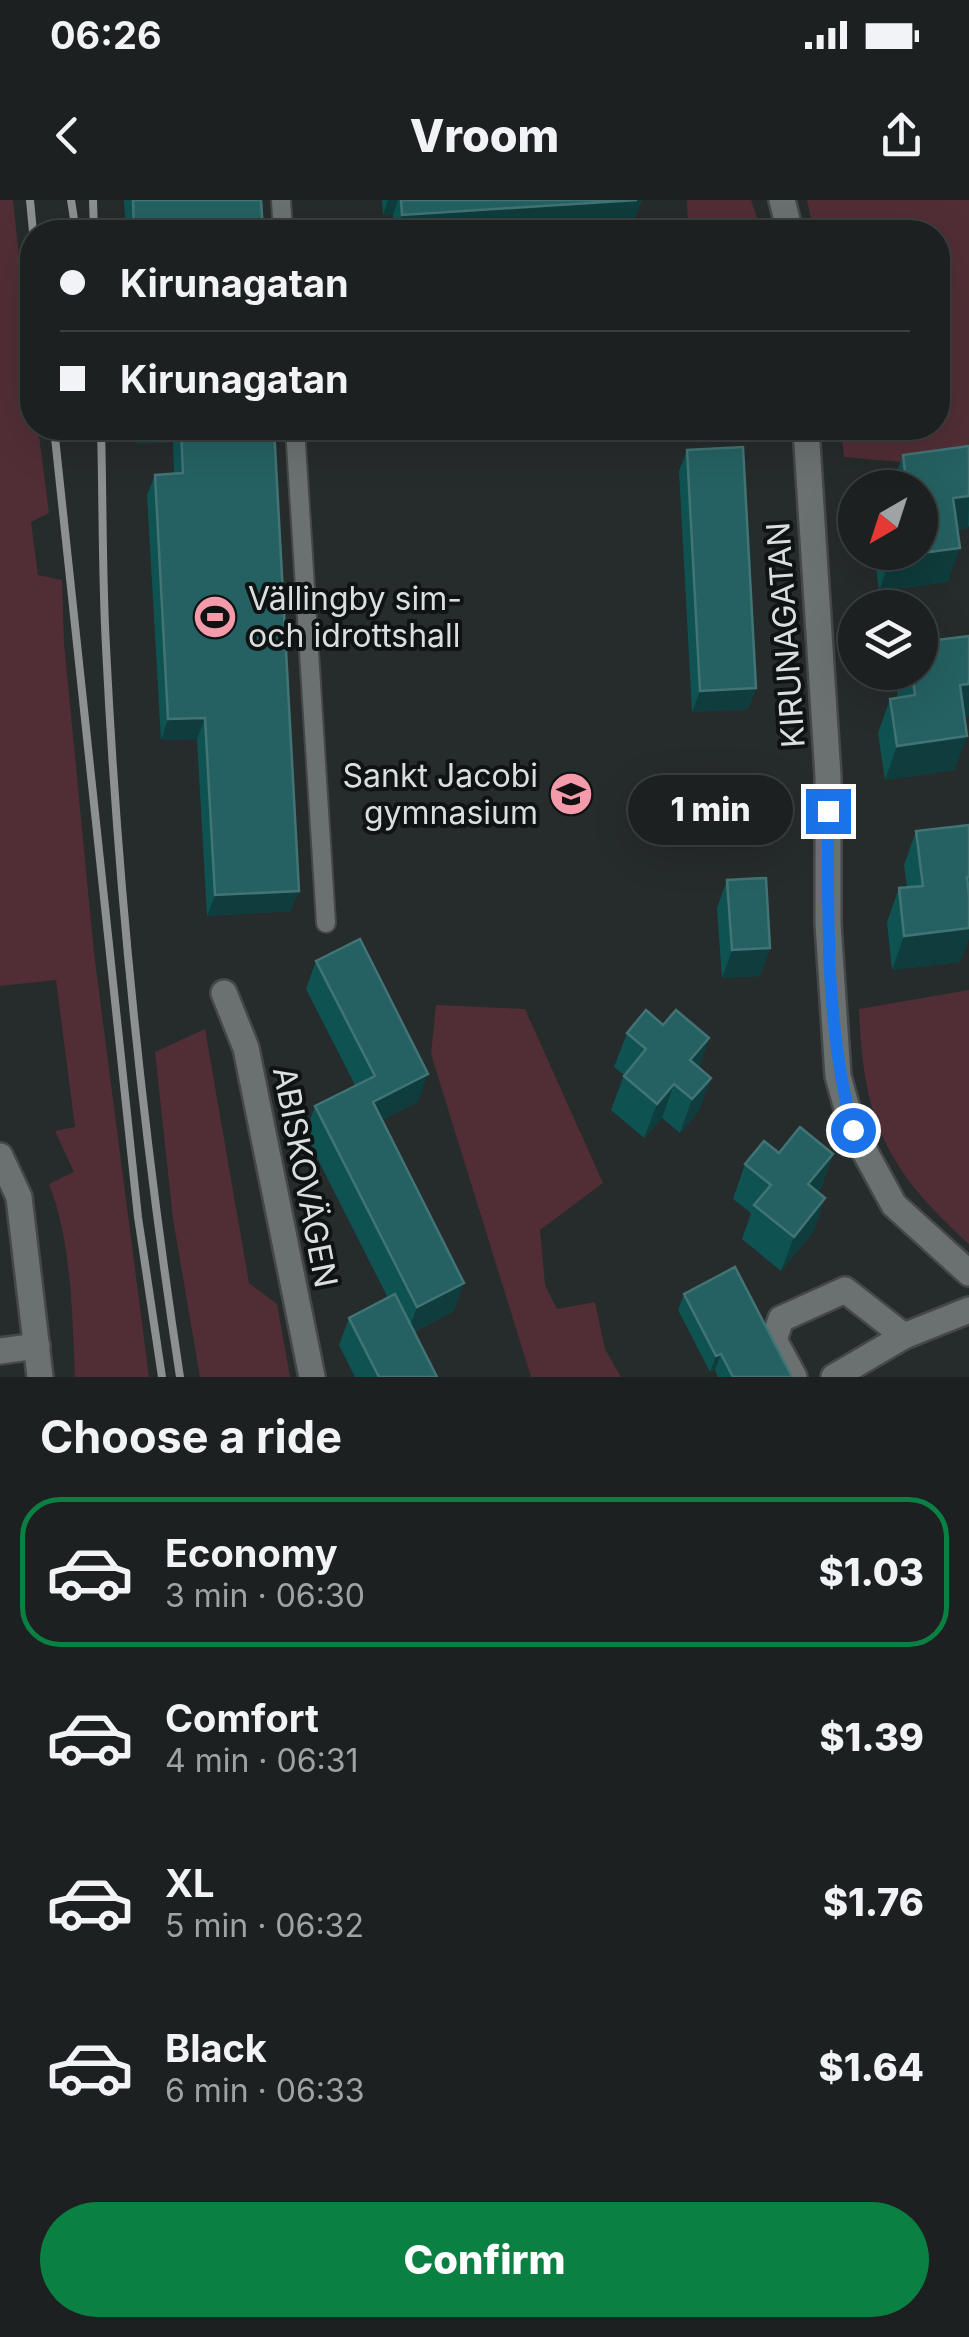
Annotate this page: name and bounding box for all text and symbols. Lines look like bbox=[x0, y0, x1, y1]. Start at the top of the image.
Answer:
text: 06:26 bbox=[50, 12, 162, 58]
icon: back bbox=[40, 108, 95, 163]
text: Vroom bbox=[410, 108, 559, 163]
icon: share bbox=[874, 108, 929, 163]
text: Kirunagatan bbox=[120, 260, 349, 306]
text: Kirunagatan bbox=[120, 356, 349, 402]
north arrow bbox=[838, 470, 938, 570]
map controls bbox=[838, 470, 938, 690]
street label: KIRUNAGATAN bbox=[758, 521, 813, 749]
place label: Vällingby sim- och idrottshall bbox=[248, 579, 462, 655]
button: layers bbox=[838, 590, 938, 690]
sports icon: Vällingby sim- och idrottshall bbox=[192, 594, 238, 640]
place label: Sankt Jacobi gymnasium bbox=[343, 756, 538, 832]
school or university icon: Sankt Jacobi gymnasium bbox=[548, 771, 594, 817]
callout: 1 min bbox=[628, 776, 793, 846]
route end bbox=[806, 789, 851, 834]
text: 1 min bbox=[670, 790, 751, 829]
street label: ABISKOVÄGEN bbox=[265, 1063, 346, 1291]
route start bbox=[831, 1108, 876, 1153]
text: Choose a ride bbox=[40, 1409, 342, 1464]
icon: car bbox=[45, 1527, 135, 1617]
text: Economy bbox=[165, 1530, 338, 1576]
text: $1.03 bbox=[819, 1549, 924, 1595]
text: 3 min · 06:30 bbox=[165, 1576, 365, 1615]
icon: car bbox=[45, 1692, 135, 1782]
text: Comfort bbox=[165, 1695, 319, 1741]
text: $1.39 bbox=[819, 1714, 924, 1760]
text: 4 min · 06:31 bbox=[165, 1741, 359, 1780]
icon: car bbox=[45, 1857, 135, 1947]
text: XL bbox=[165, 1860, 215, 1906]
text: $1.76 bbox=[823, 1879, 924, 1925]
text: 5 min · 06:32 bbox=[165, 1906, 364, 1945]
icon: car bbox=[45, 2022, 135, 2112]
text: Black bbox=[165, 2025, 267, 2071]
text: $1.64 bbox=[819, 2044, 924, 2090]
text: 6 min · 06:33 bbox=[165, 2071, 365, 2110]
button: Confirm bbox=[40, 2202, 929, 2317]

